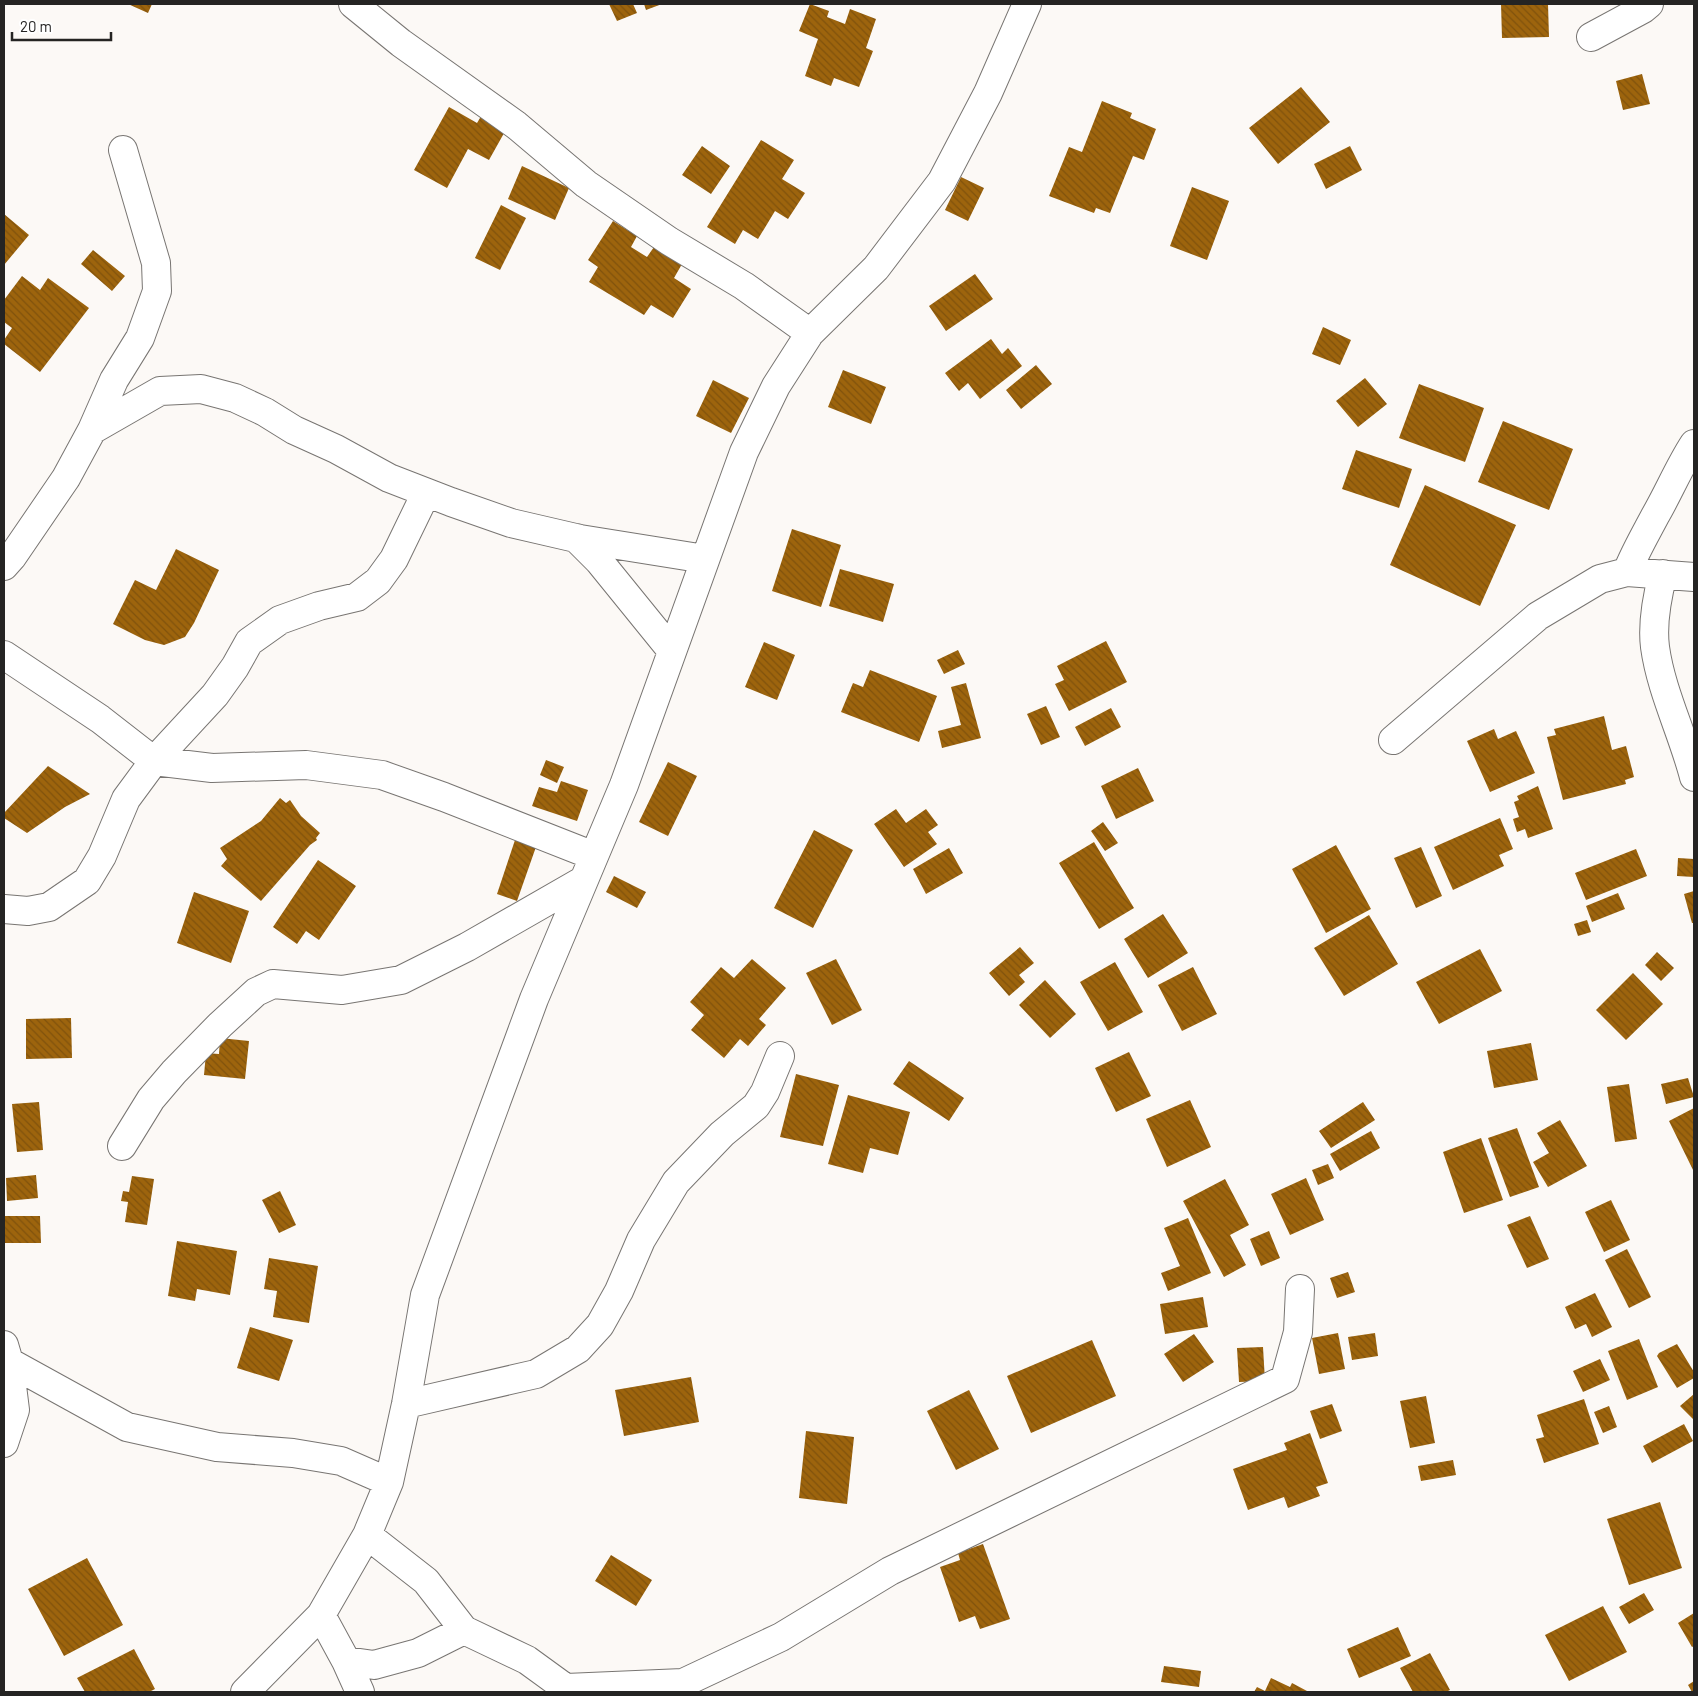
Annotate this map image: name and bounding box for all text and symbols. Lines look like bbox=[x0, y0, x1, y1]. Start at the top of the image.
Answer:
scale bar bbox=[12, 10, 111, 42]
text: 20 m bbox=[20, 17, 52, 35]

